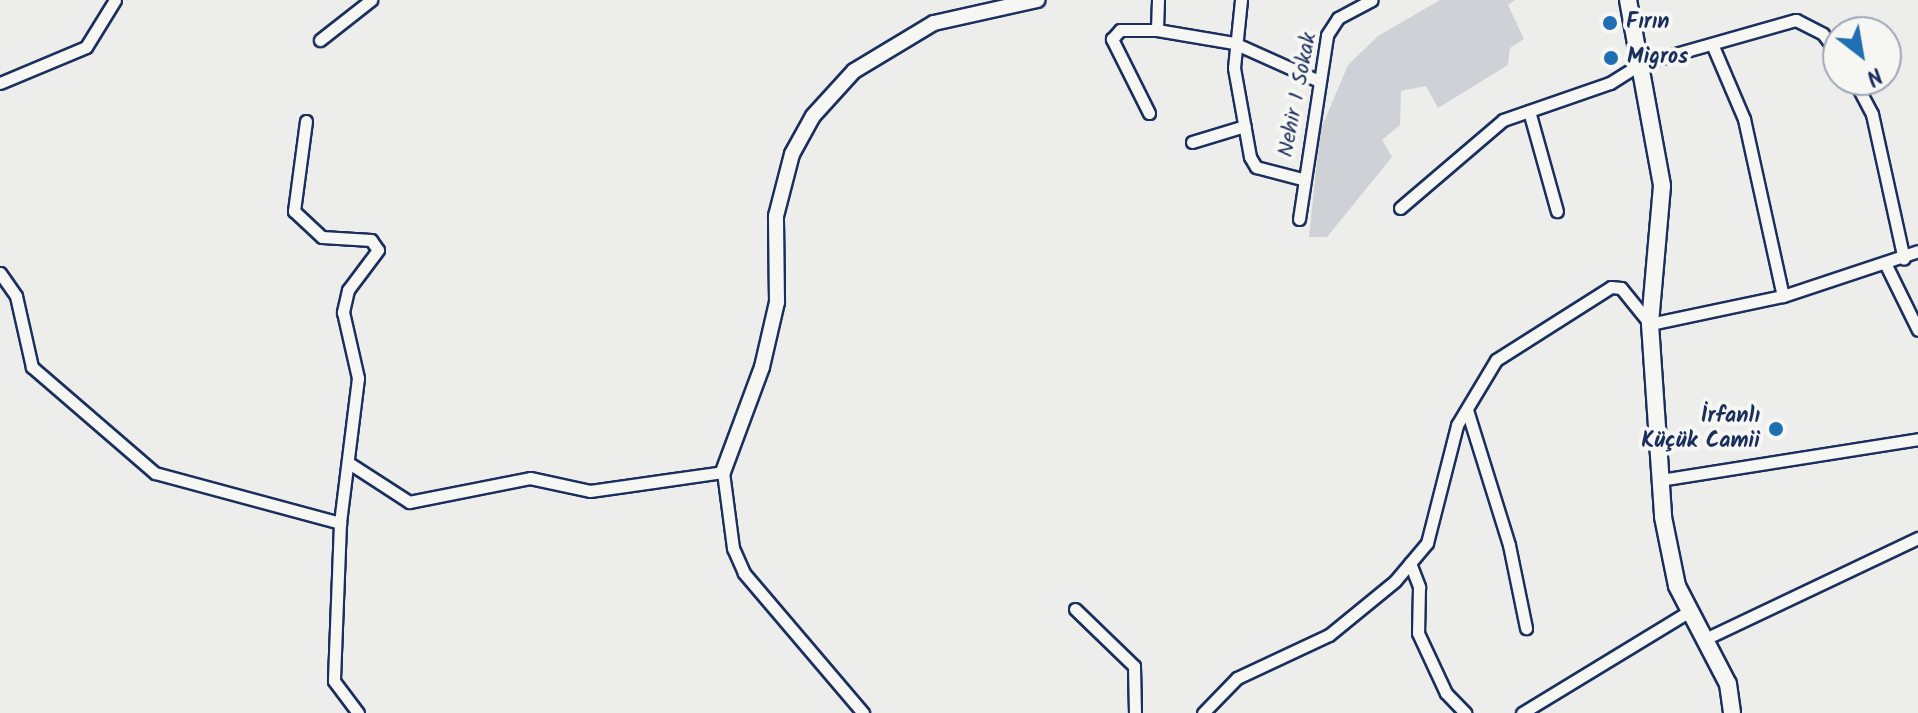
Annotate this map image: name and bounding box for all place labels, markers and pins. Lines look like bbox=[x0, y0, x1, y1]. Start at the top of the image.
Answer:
place label: Fırın bbox=[1626, 10, 1670, 36]
marker: Fırın bbox=[1601, 14, 1619, 32]
place label: Migros bbox=[1627, 45, 1688, 71]
marker: Migros bbox=[1602, 49, 1620, 67]
place label: İrfanlı Küçük Camii bbox=[1641, 403, 1760, 454]
marker: İrfanlı Küçük Camii bbox=[1767, 420, 1785, 438]

